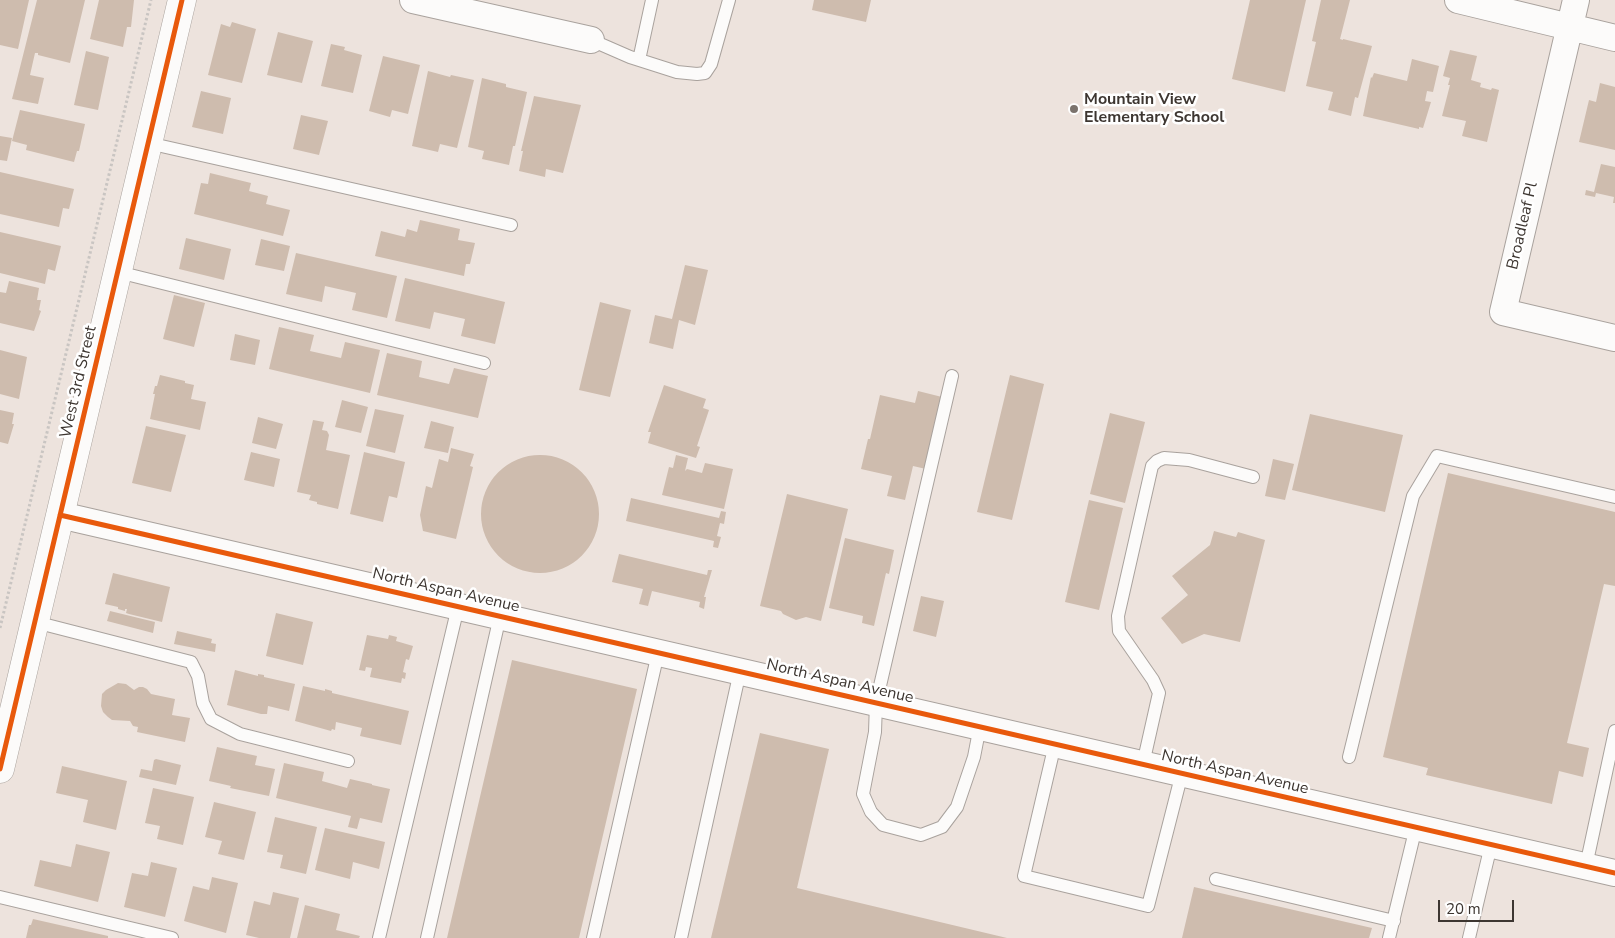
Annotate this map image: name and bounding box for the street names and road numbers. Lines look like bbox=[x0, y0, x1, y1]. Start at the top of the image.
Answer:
street label: Broadleaf Pl bbox=[1504, 180, 1542, 272]
street label: West 3rd Street bbox=[57, 324, 101, 440]
street label: North Aspan Avenue bbox=[371, 565, 521, 617]
street label: North Aspan Avenue bbox=[765, 656, 915, 708]
street label: North Aspan Avenue bbox=[1160, 747, 1310, 799]

